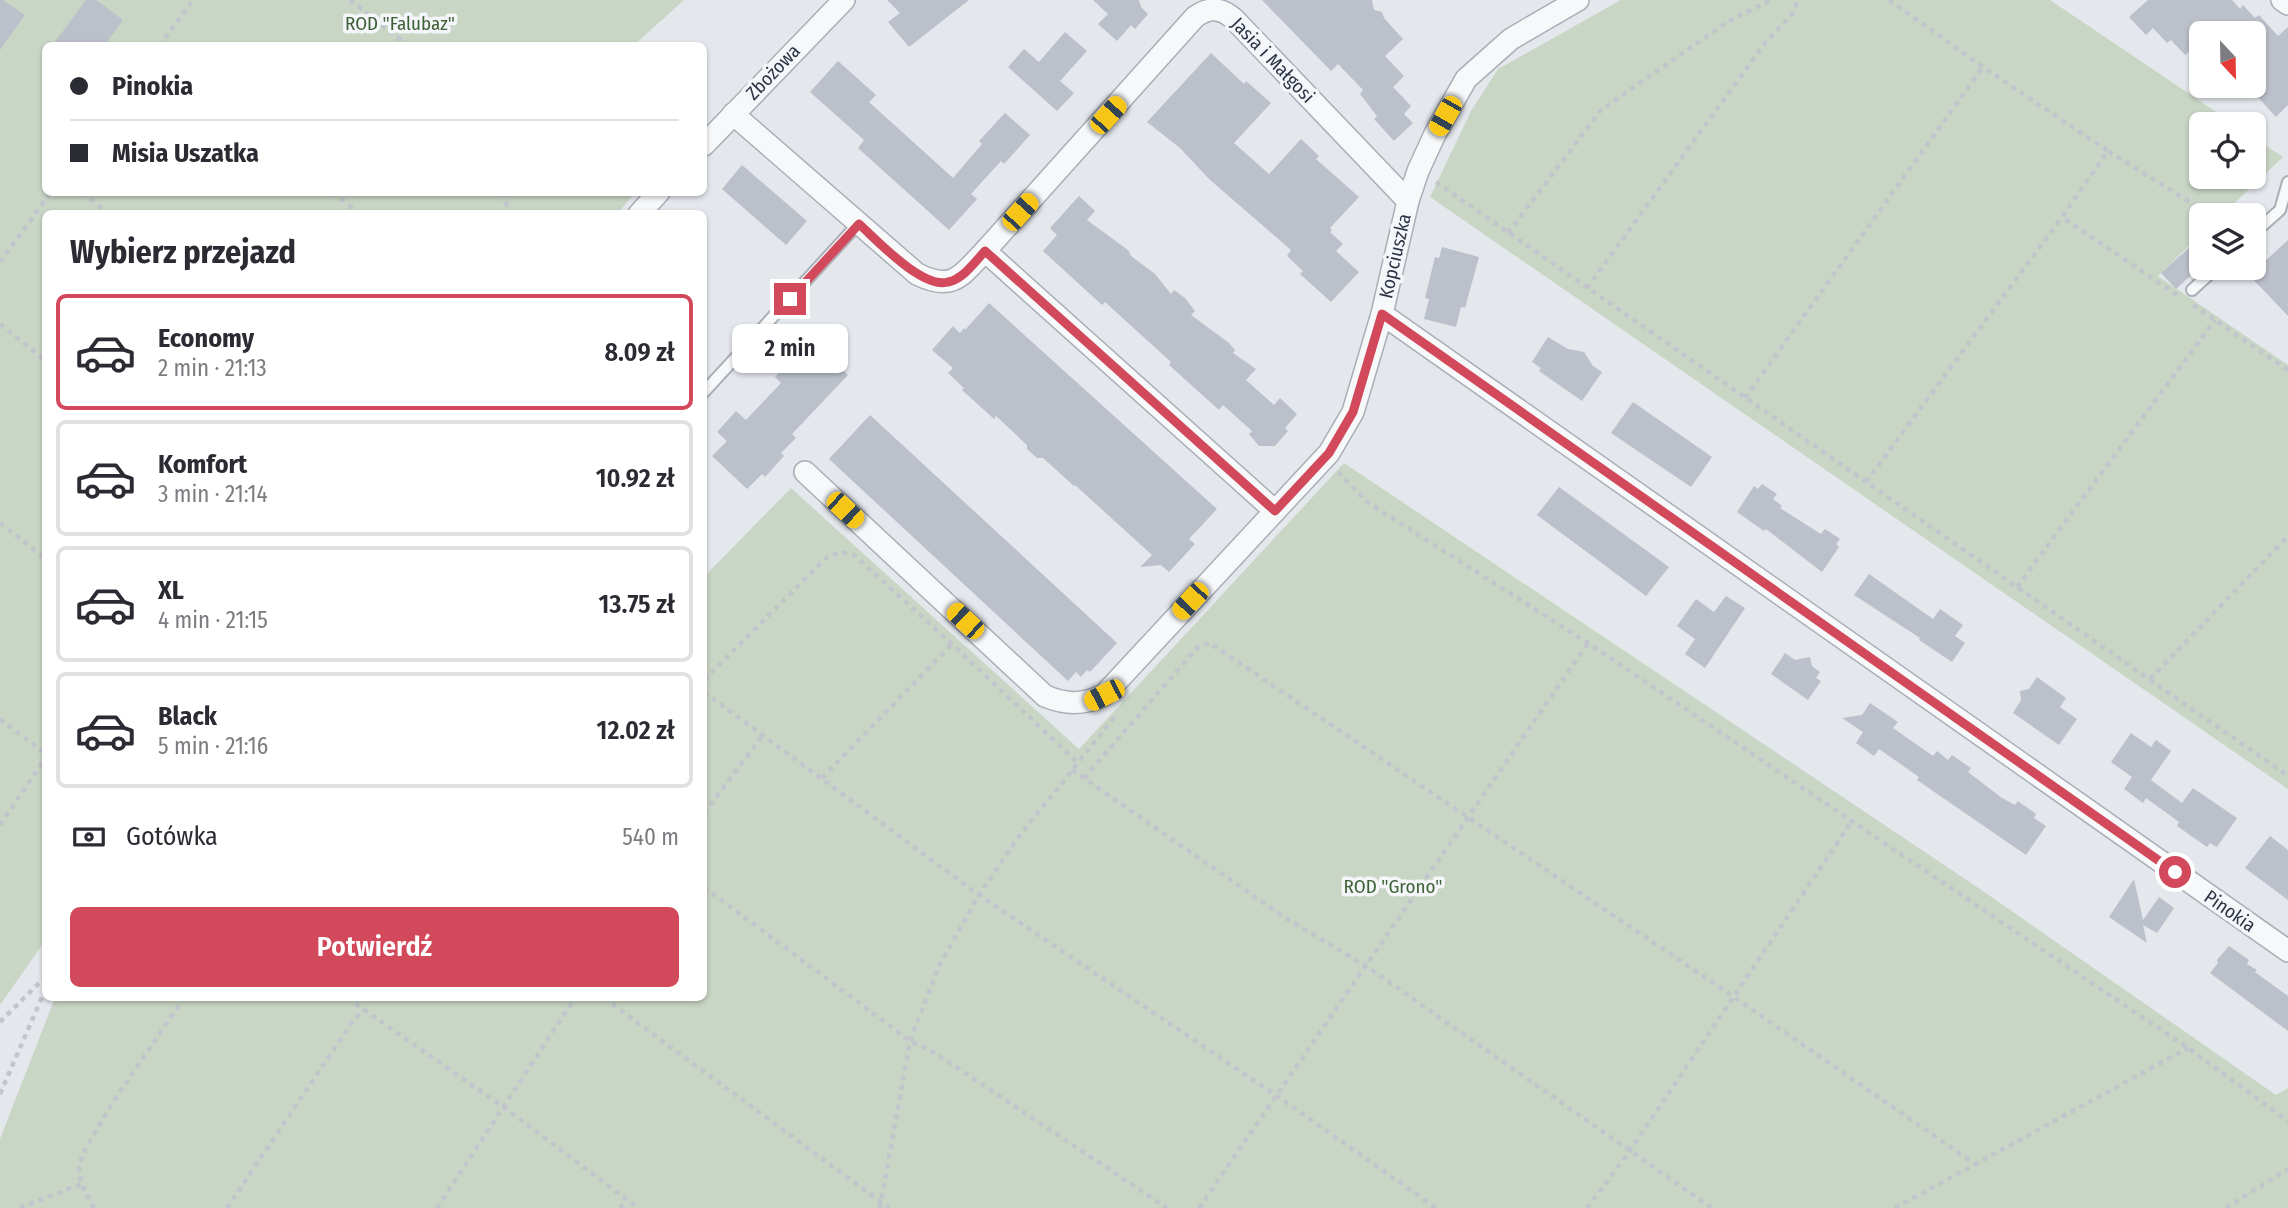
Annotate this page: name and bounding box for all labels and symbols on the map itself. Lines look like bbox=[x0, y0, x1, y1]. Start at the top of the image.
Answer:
park label: ROD "Falubaz" bbox=[345, 12, 455, 35]
street label: Jasia i Małgosi bbox=[1227, 12, 1319, 108]
north arrow bbox=[2189, 21, 2266, 98]
street label: Zbożowa bbox=[741, 40, 805, 104]
car bbox=[1087, 92, 1130, 138]
car bbox=[1426, 93, 1465, 139]
car bbox=[999, 189, 1042, 235]
street label: Kopciuszka bbox=[1374, 211, 1416, 301]
route end bbox=[774, 283, 806, 315]
callout: 2 min bbox=[732, 324, 848, 372]
car bbox=[823, 488, 868, 532]
car bbox=[1168, 578, 1213, 624]
car bbox=[943, 599, 988, 643]
car bbox=[1081, 676, 1128, 714]
route start bbox=[2159, 856, 2191, 888]
park label: ROD "Grono" bbox=[1344, 875, 1442, 898]
street label: Pinokia bbox=[2200, 885, 2260, 937]

